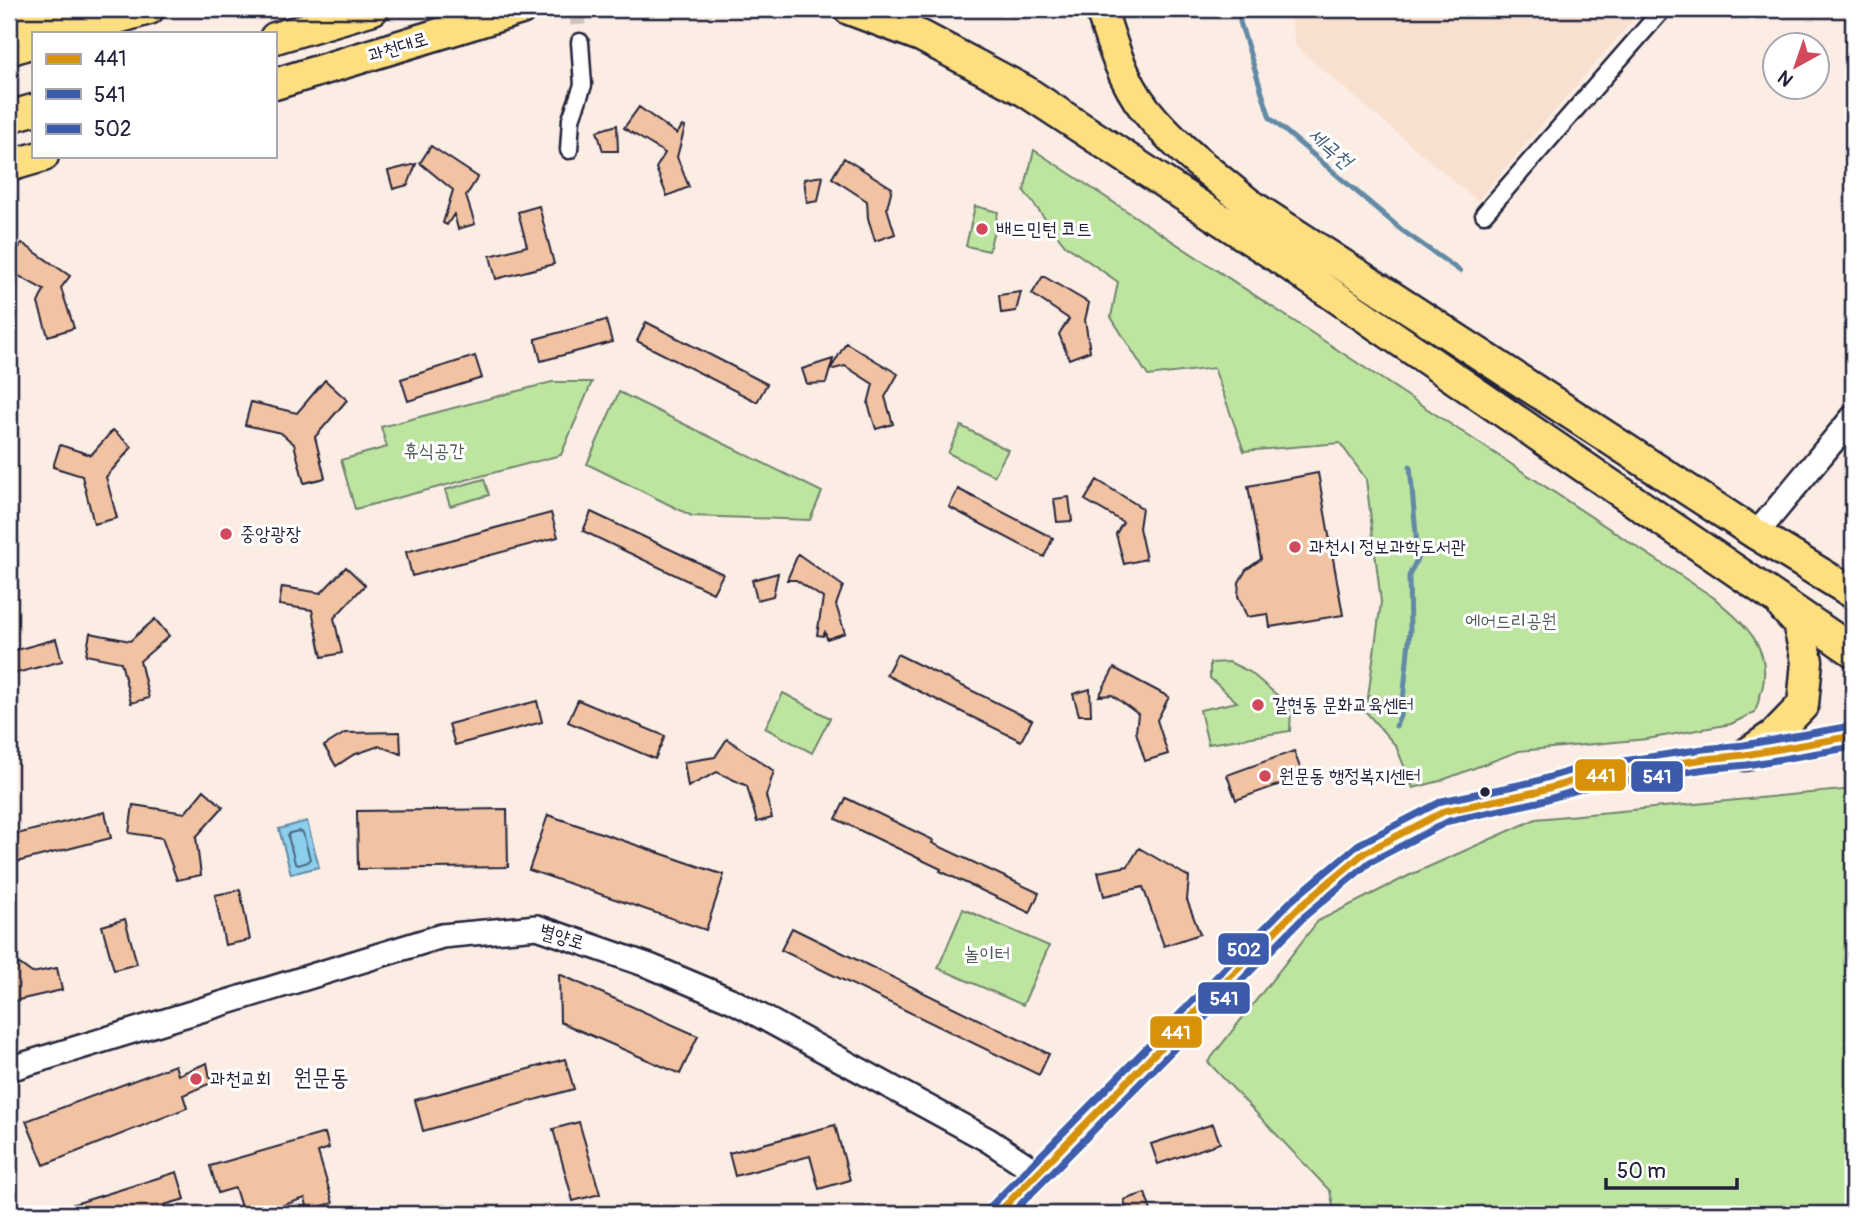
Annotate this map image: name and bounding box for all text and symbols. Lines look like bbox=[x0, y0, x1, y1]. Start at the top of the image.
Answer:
street label: 과천대로 bbox=[365, 27, 431, 67]
legend bbox=[32, 32, 276, 158]
north arrow bbox=[1760, 32, 1830, 102]
text: 441 bbox=[94, 46, 127, 73]
text: N bbox=[1773, 65, 1798, 92]
text: 541 bbox=[94, 82, 126, 109]
text: 502 bbox=[94, 116, 131, 143]
water label: 세곡천 bbox=[1302, 121, 1360, 176]
place label: 배드민턴 코트 bbox=[996, 217, 1092, 241]
marker: 배드민턴 코트 bbox=[974, 221, 990, 237]
park label: 휴식공간 bbox=[403, 439, 465, 463]
place label: 중앙광장 bbox=[240, 522, 301, 546]
marker: 중앙광장 bbox=[218, 526, 234, 542]
place label: 과천시 정보과학도서관 bbox=[1309, 535, 1466, 559]
marker: 과천시 정보과학도서관 bbox=[1287, 539, 1303, 555]
park label: 에어드리공원 bbox=[1465, 609, 1557, 633]
place label: 갈현동 문화교육센터 bbox=[1272, 693, 1414, 717]
marker: 갈현동 문화교육센터 bbox=[1250, 697, 1266, 713]
line badge: 441 bbox=[1574, 758, 1627, 792]
line badge: 541 bbox=[1630, 760, 1684, 793]
place label: 원문동 행정복지센터 bbox=[1279, 764, 1421, 788]
text: 441 bbox=[1586, 764, 1616, 788]
text: 541 bbox=[1643, 765, 1671, 789]
marker: 원문동 행정복지센터 bbox=[1257, 768, 1273, 784]
unlabelled marker bbox=[1478, 785, 1492, 799]
street label: 별양로 bbox=[537, 919, 587, 955]
line badge: 502 bbox=[1217, 932, 1270, 966]
text: 502 bbox=[1227, 938, 1261, 962]
park label: 놀이터 bbox=[964, 942, 1010, 966]
line badge: 541 bbox=[1197, 981, 1251, 1015]
text: 541 bbox=[1210, 987, 1238, 1011]
line badge: 441 bbox=[1149, 1015, 1203, 1049]
text: 441 bbox=[1161, 1021, 1191, 1045]
district label: 원문동 bbox=[293, 1063, 349, 1092]
place label: 과천교회 bbox=[210, 1067, 271, 1091]
marker: 과천교회 bbox=[188, 1071, 204, 1087]
scale bar bbox=[1606, 1146, 1738, 1190]
text: 50 m bbox=[1617, 1158, 1666, 1185]

